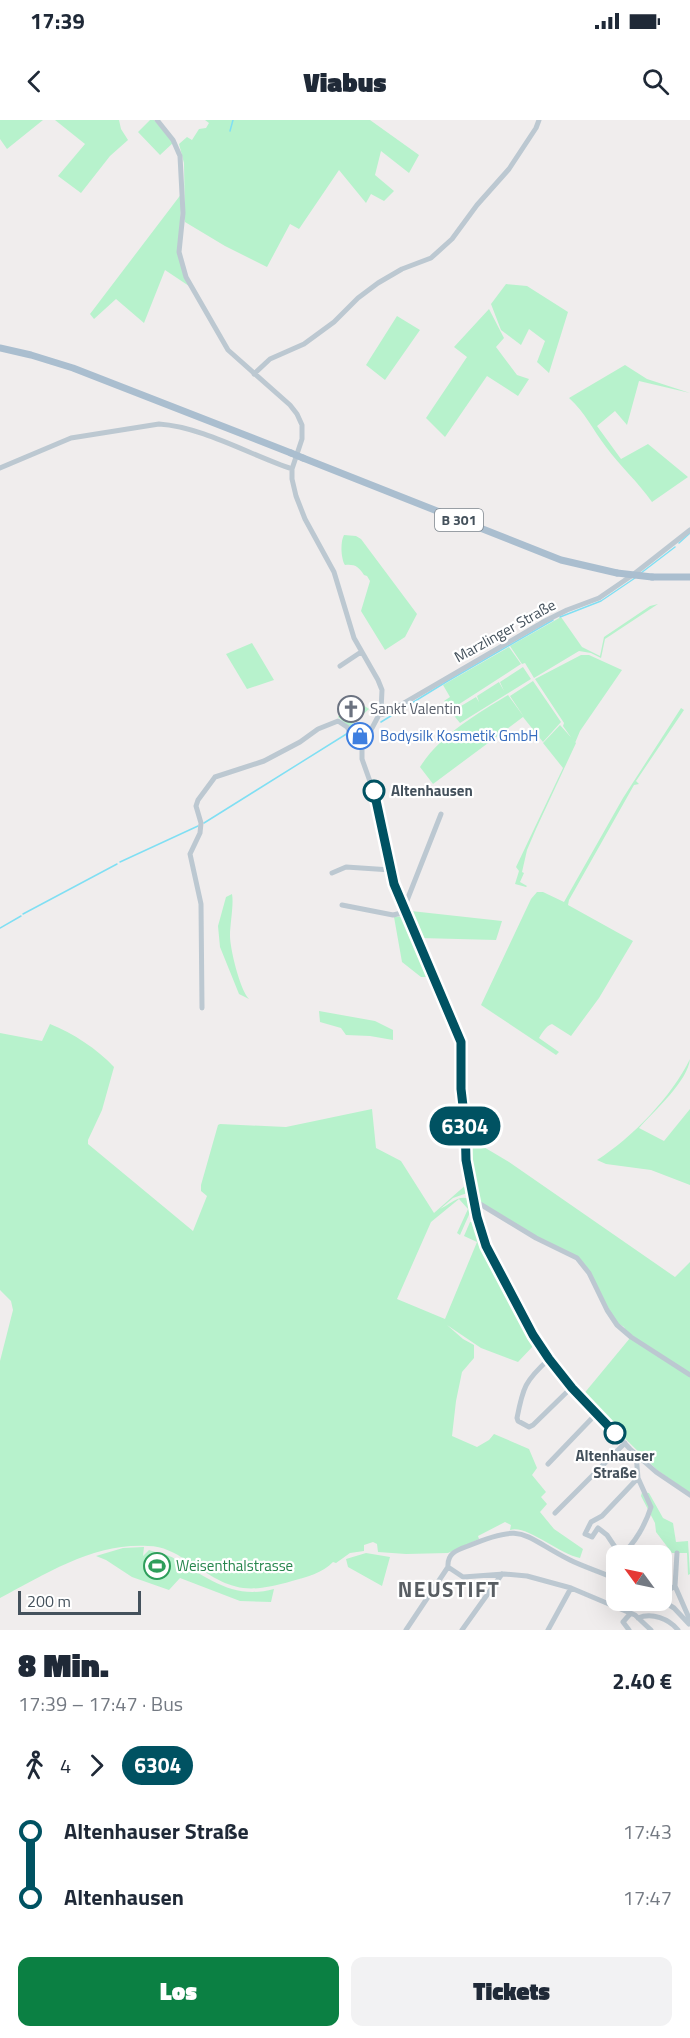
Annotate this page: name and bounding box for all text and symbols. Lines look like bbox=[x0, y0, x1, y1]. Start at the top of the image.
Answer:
text: 17:39 bbox=[30, 4, 85, 38]
text: Viabus bbox=[304, 61, 386, 102]
icon: back bbox=[18, 65, 51, 98]
icon: search bbox=[639, 65, 672, 98]
road number: B 301 bbox=[435, 509, 483, 531]
street label: Marzlinger Straße bbox=[450, 593, 560, 668]
church icon: Sankt Valentin bbox=[336, 694, 366, 724]
place label: Sankt Valentin bbox=[370, 697, 461, 720]
shop icon: Bodysilk Kosmetik GmbH bbox=[345, 721, 375, 751]
place label: Bodysilk Kosmetik GmbH bbox=[380, 724, 538, 747]
place label: Altenhausen bbox=[391, 779, 473, 802]
marker: Altenhausen bbox=[363, 780, 385, 802]
line badge: 6304 bbox=[423, 1106, 507, 1146]
text: 6304 bbox=[441, 1110, 489, 1142]
marker: Altenhauser Straße bbox=[604, 1422, 626, 1444]
place label: Altenhauser Straße bbox=[575, 1444, 655, 1484]
north arrow bbox=[606, 1545, 672, 1611]
map controls bbox=[606, 1545, 672, 1611]
sports icon: Weisenthalstrasse bbox=[142, 1551, 172, 1581]
place label: Weisenthalstrasse bbox=[176, 1554, 293, 1577]
district label: NEUSTIFT bbox=[398, 1573, 500, 1605]
scale bar bbox=[18, 1588, 141, 1616]
text: 200 m bbox=[27, 1589, 71, 1613]
text: 8 Min. bbox=[18, 1640, 109, 1690]
text: 2.40 € bbox=[612, 1664, 672, 1698]
text: 17:39 – 17:47 · Bus bbox=[18, 1688, 183, 1719]
icon: walk bbox=[18, 1749, 51, 1782]
icon: forward bbox=[80, 1749, 113, 1782]
text: 6304 bbox=[134, 1749, 181, 1781]
text: 4 bbox=[60, 1750, 71, 1781]
text: Altenhauser Straße bbox=[64, 1814, 249, 1848]
text: 17:43 bbox=[623, 1816, 672, 1847]
text: Altenhausen bbox=[64, 1880, 184, 1914]
text: 17:47 bbox=[623, 1882, 672, 1913]
button: Los bbox=[18, 1957, 339, 2026]
button: Tickets bbox=[351, 1957, 672, 2026]

